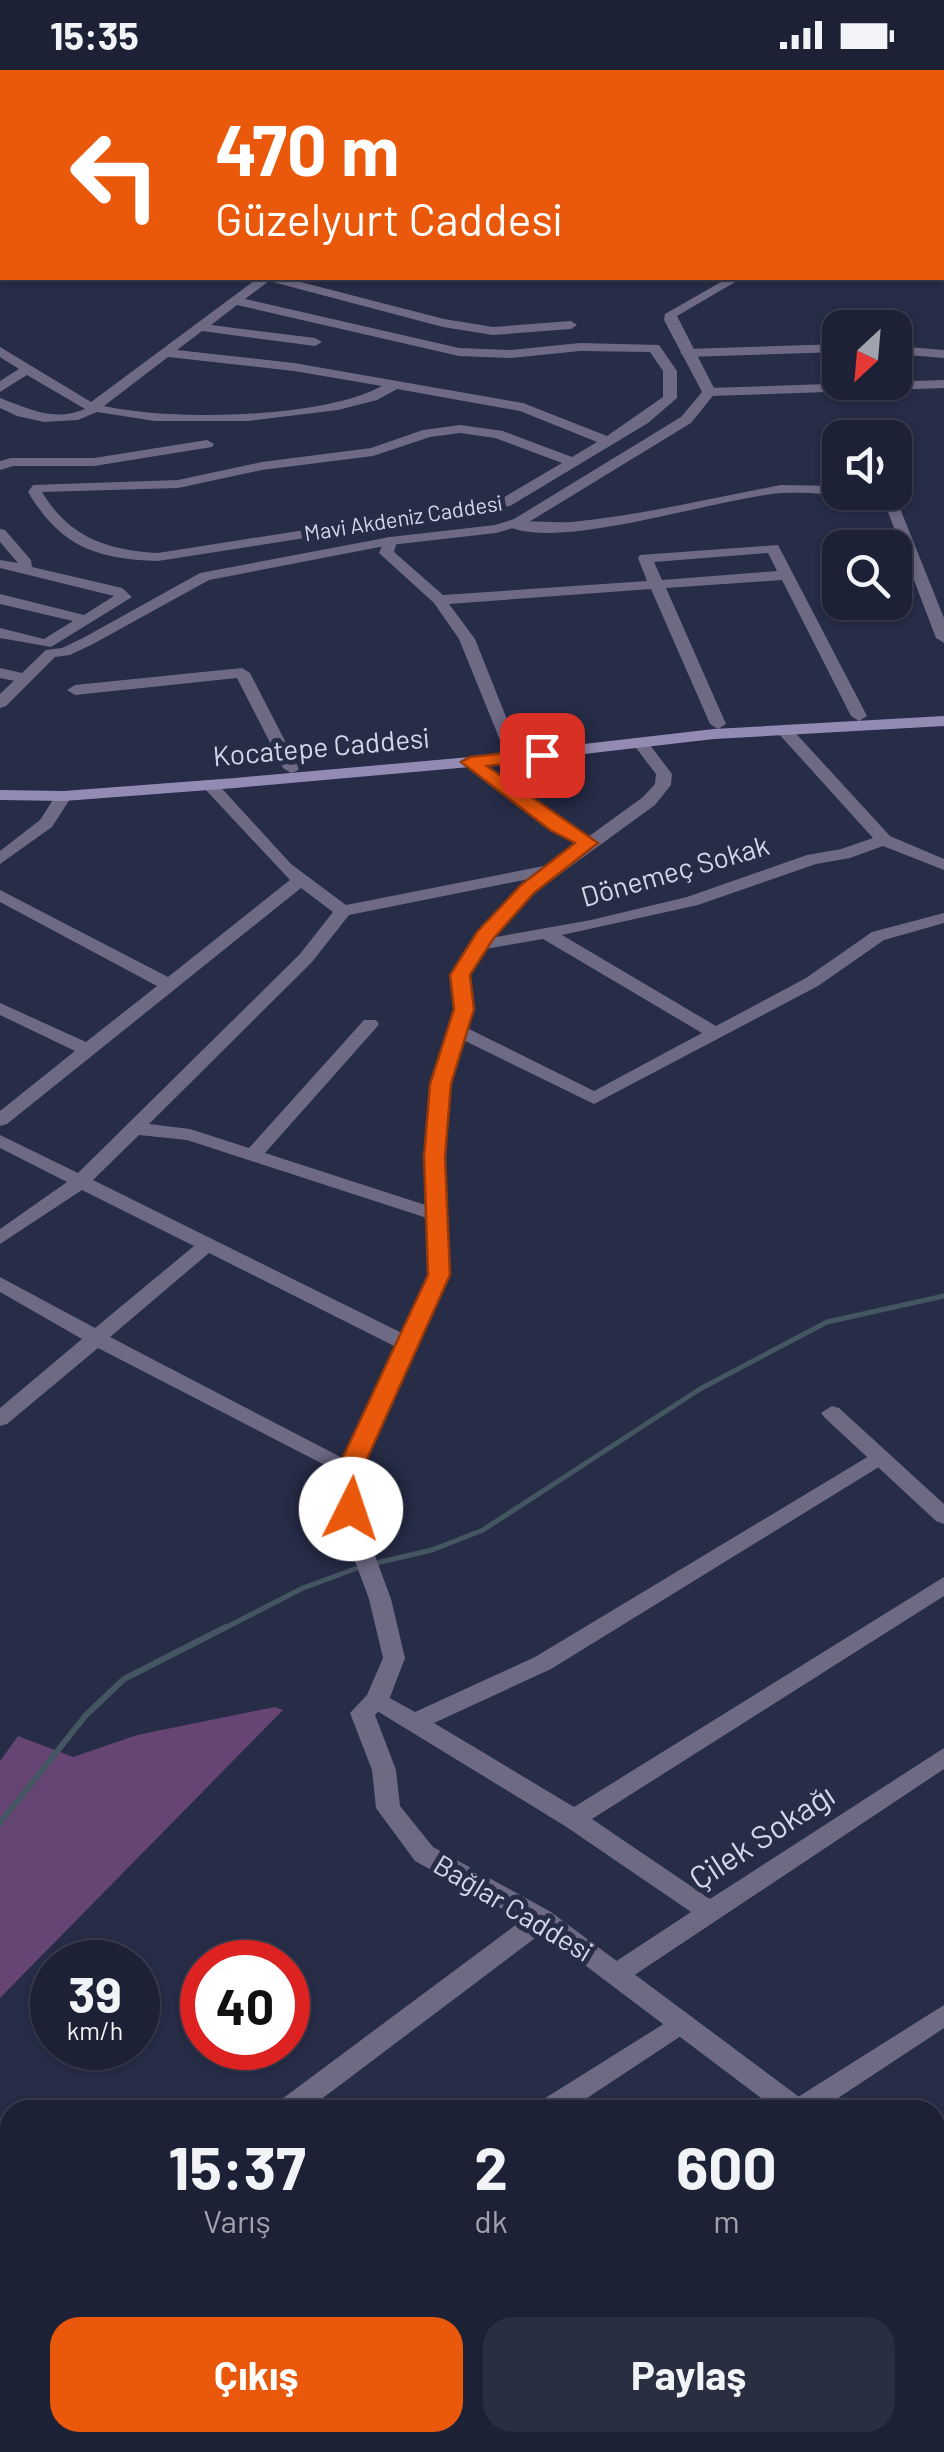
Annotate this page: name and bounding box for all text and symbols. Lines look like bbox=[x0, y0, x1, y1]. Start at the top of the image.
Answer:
text: 15:35 bbox=[50, 12, 139, 58]
text: 470 m bbox=[215, 106, 399, 190]
icon: left bbox=[50, 110, 180, 240]
text: Güzelyurt Caddesi bbox=[215, 191, 562, 245]
north arrow bbox=[822, 310, 912, 400]
map controls bbox=[822, 310, 912, 620]
button: sound bbox=[822, 420, 912, 510]
street label: Mavi Akdeniz Caddesi bbox=[302, 489, 504, 545]
button: search bbox=[822, 530, 912, 620]
pin bbox=[500, 713, 585, 798]
street label: Kocatepe Caddesi bbox=[211, 720, 430, 772]
icon: arrive bbox=[515, 728, 570, 783]
street label: Dönemeç Sokak bbox=[577, 827, 773, 913]
position arrow bbox=[299, 1457, 403, 1561]
street label: Çilek Sokağı bbox=[681, 1774, 841, 1896]
street label: Bağlar Caddesi bbox=[428, 1846, 599, 1968]
speed limit sign: 40 bbox=[180, 1940, 310, 2070]
text: 39 bbox=[68, 1963, 122, 2023]
text: km/h bbox=[67, 2015, 123, 2045]
text: 15:37 bbox=[168, 2130, 306, 2202]
text: 2 bbox=[474, 2130, 508, 2202]
text: 600 bbox=[676, 2130, 777, 2202]
text: Varış bbox=[203, 2201, 271, 2239]
text: dk bbox=[474, 2201, 508, 2239]
text: m bbox=[713, 2201, 740, 2239]
button: Çıkış bbox=[50, 2317, 463, 2432]
button: Paylaş bbox=[483, 2317, 895, 2432]

